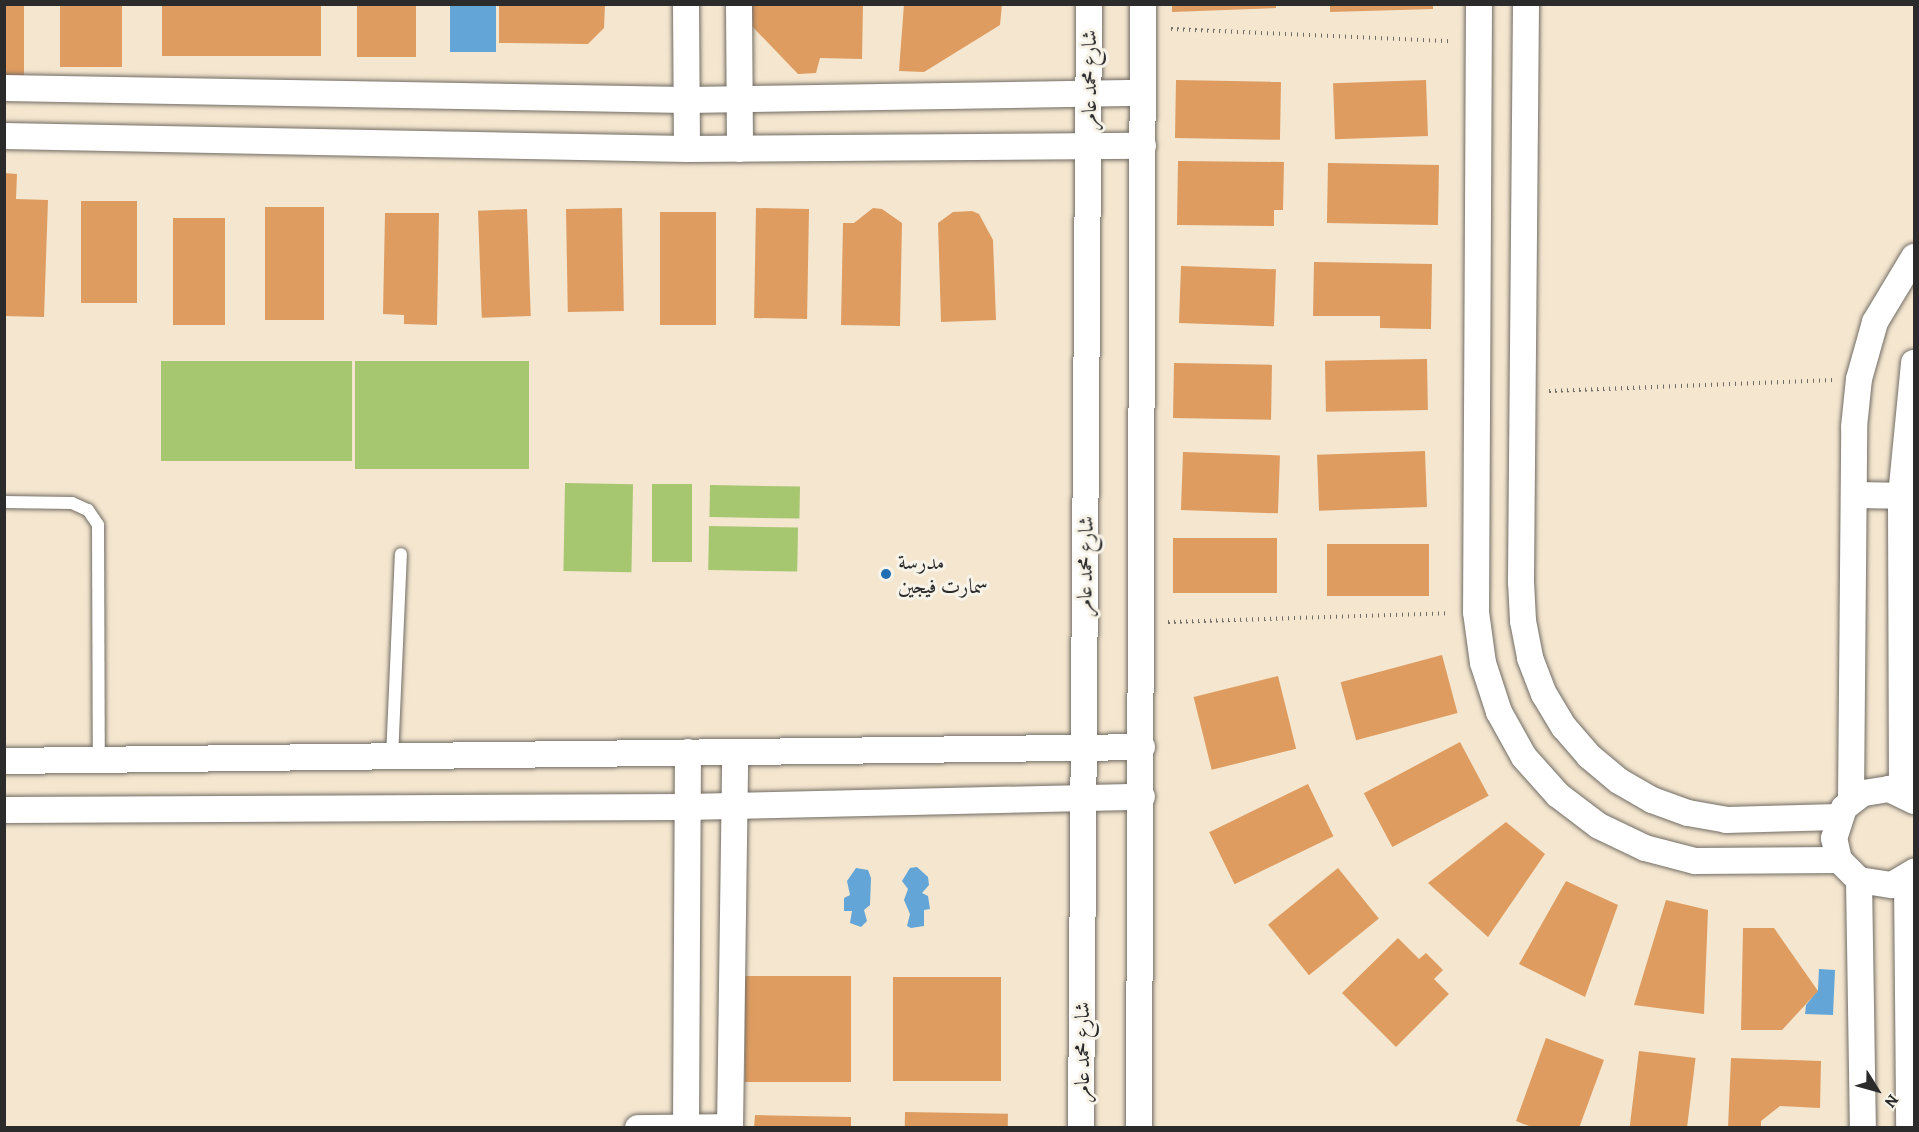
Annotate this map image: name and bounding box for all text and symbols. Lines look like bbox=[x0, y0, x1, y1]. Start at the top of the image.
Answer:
street label: شارع محمد عامر bbox=[1076, 30, 1102, 130]
street label: شارع محمد عامر bbox=[1072, 516, 1098, 616]
place label: مدرسة سمارت فيجين bbox=[898, 549, 988, 599]
marker: مدرسة سمارت فيجين bbox=[879, 567, 893, 581]
street label: شارع محمد عامر bbox=[1069, 1002, 1095, 1102]
north arrow bbox=[1847, 1060, 1907, 1120]
text: N bbox=[1879, 1090, 1904, 1112]

